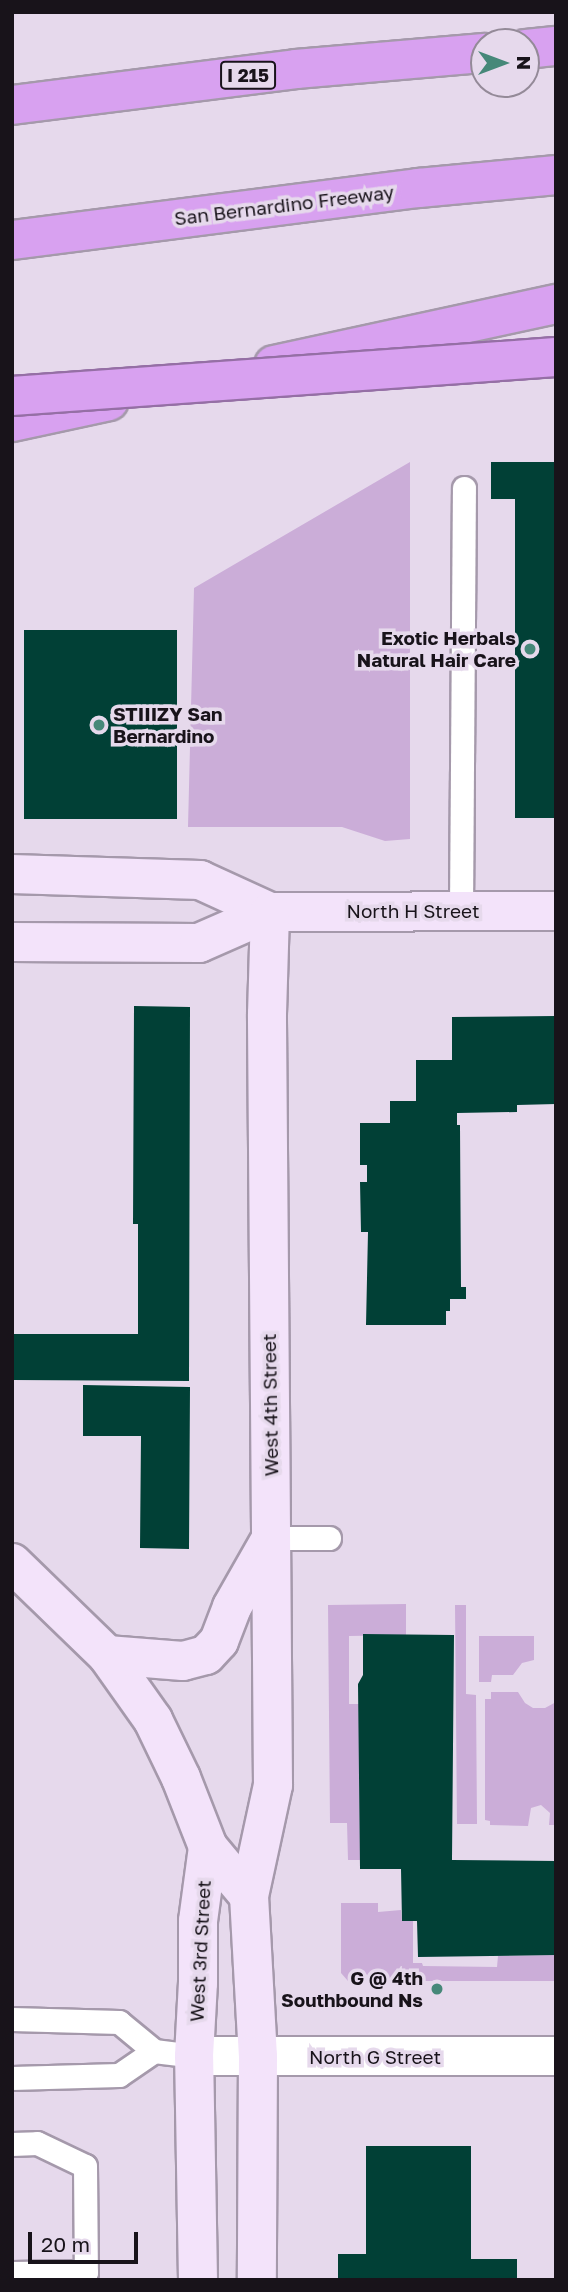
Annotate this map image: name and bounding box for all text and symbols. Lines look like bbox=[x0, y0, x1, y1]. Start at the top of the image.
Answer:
north arrow bbox=[470, 28, 540, 98]
text: N bbox=[513, 56, 536, 70]
road number: I 215 bbox=[220, 60, 276, 90]
street label: San Bernardino Freeway bbox=[173, 180, 395, 230]
place label: Exotic Herbals Natural Hair Care bbox=[357, 627, 516, 671]
marker: Exotic Herbals Natural Hair Care bbox=[522, 641, 538, 657]
place label: STIIIZY San Bernardino bbox=[113, 703, 223, 747]
marker: STIIIZY San Bernardino bbox=[91, 717, 107, 733]
street label: North H Street bbox=[346, 900, 480, 922]
street label: West 4th Street bbox=[257, 1333, 283, 1477]
street label: West 3rd Street bbox=[185, 1880, 215, 2022]
place label: G @ 4th Southbound Ns bbox=[281, 1967, 423, 2011]
marker: G @ 4th Southbound Ns bbox=[429, 1981, 445, 1997]
street label: North G Street bbox=[309, 2046, 441, 2068]
scale bar bbox=[32, 2218, 142, 2262]
text: 20 m bbox=[41, 2231, 90, 2257]

